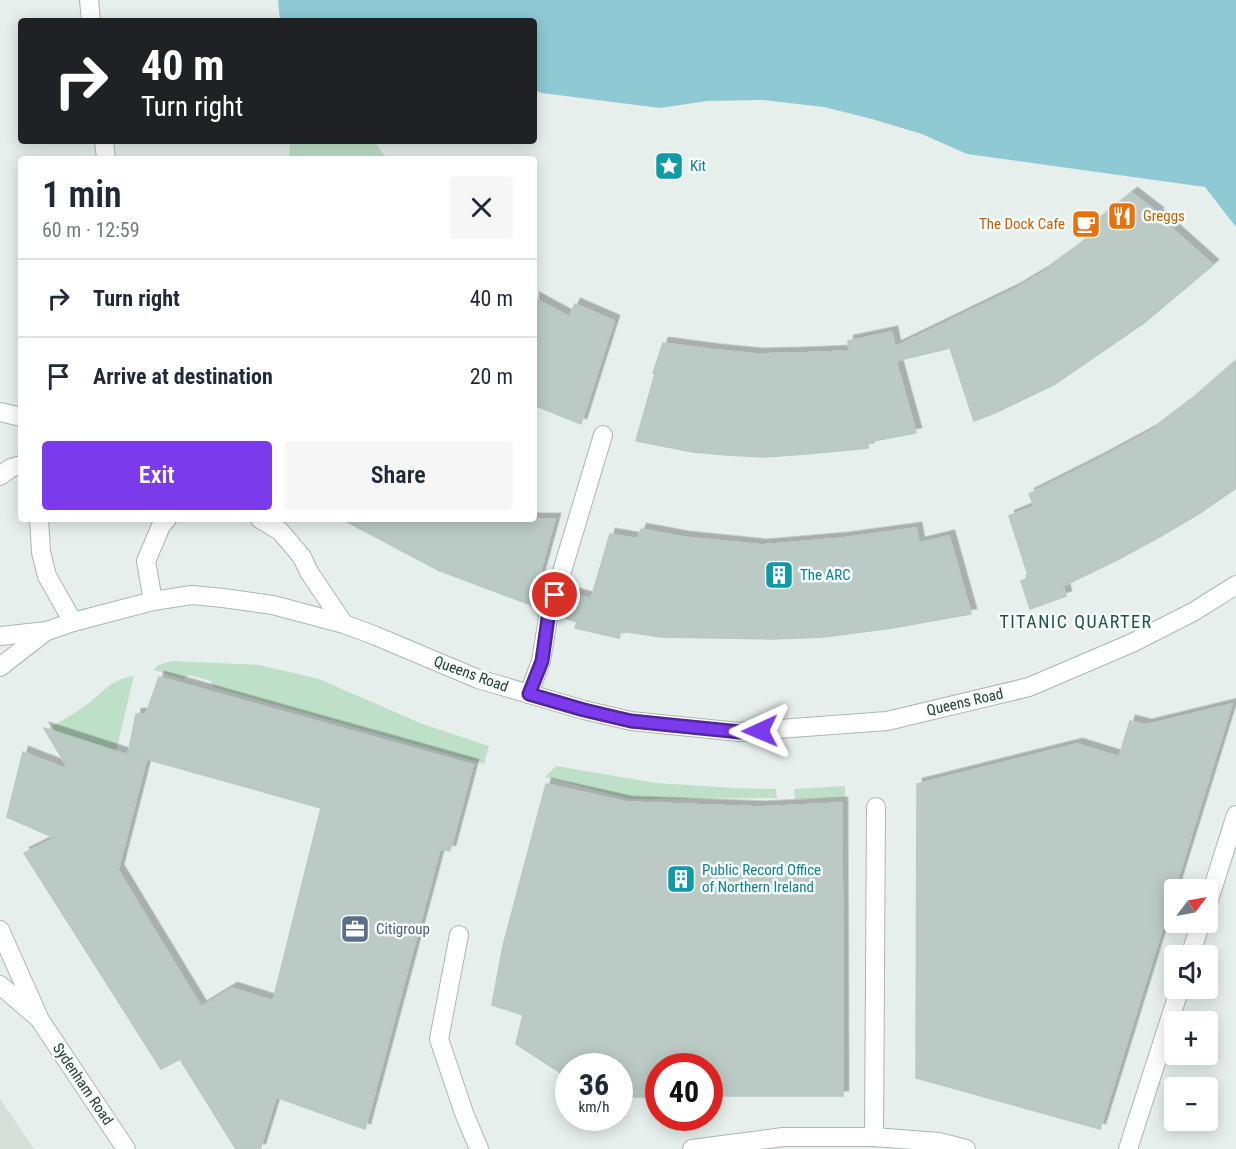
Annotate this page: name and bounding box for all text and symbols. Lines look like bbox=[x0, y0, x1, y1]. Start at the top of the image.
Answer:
text: 40 m bbox=[141, 41, 224, 90]
icon: right bbox=[42, 42, 120, 120]
text: Turn right bbox=[141, 91, 243, 123]
place icon: Kit bbox=[653, 150, 685, 182]
place label: Kit bbox=[690, 157, 706, 175]
text: 1 min bbox=[42, 174, 122, 216]
button: close bbox=[450, 176, 513, 239]
restaurant icon: Greggs bbox=[1106, 200, 1138, 232]
place label: Greggs bbox=[1143, 207, 1185, 225]
cafe icon: The Dock Cafe bbox=[1070, 208, 1102, 240]
place label: The Dock Cafe bbox=[979, 215, 1065, 233]
text: 60 m · 12:59 bbox=[42, 218, 140, 242]
icon: right bbox=[42, 282, 75, 315]
text: Turn right bbox=[93, 286, 180, 311]
text: 40 m bbox=[470, 286, 513, 311]
icon: arrive bbox=[42, 360, 75, 393]
text: Arrive at destination bbox=[93, 364, 273, 389]
text: 20 m bbox=[470, 364, 513, 389]
button: Exit bbox=[42, 441, 272, 510]
button: Share bbox=[284, 441, 513, 510]
building icon: The ARC bbox=[763, 559, 795, 591]
place label: The ARC bbox=[800, 566, 851, 584]
pin bbox=[529, 569, 580, 620]
icon: arrive bbox=[538, 578, 571, 611]
district label: TITANIC QUARTER bbox=[1000, 611, 1153, 632]
street label: Queens Road bbox=[431, 652, 511, 696]
street label: Queens Road bbox=[925, 684, 1005, 720]
position arrow bbox=[728, 699, 792, 763]
place label: Public Record Office of Northern Ireland bbox=[702, 861, 821, 896]
building icon: Public Record Office of Northern Ireland bbox=[665, 863, 697, 895]
north arrow bbox=[1164, 879, 1218, 933]
map controls bbox=[1164, 879, 1218, 1131]
office icon: Citigroup bbox=[339, 913, 371, 945]
place label: Citigroup bbox=[376, 920, 430, 938]
button: sound bbox=[1164, 945, 1218, 999]
button: + bbox=[1164, 1011, 1218, 1065]
street label: Sydenham Road bbox=[49, 1040, 117, 1128]
speed limit sign: 40 bbox=[645, 1053, 723, 1131]
text: 36 bbox=[579, 1067, 609, 1102]
button: − bbox=[1164, 1077, 1218, 1131]
text: km/h bbox=[579, 1098, 609, 1116]

